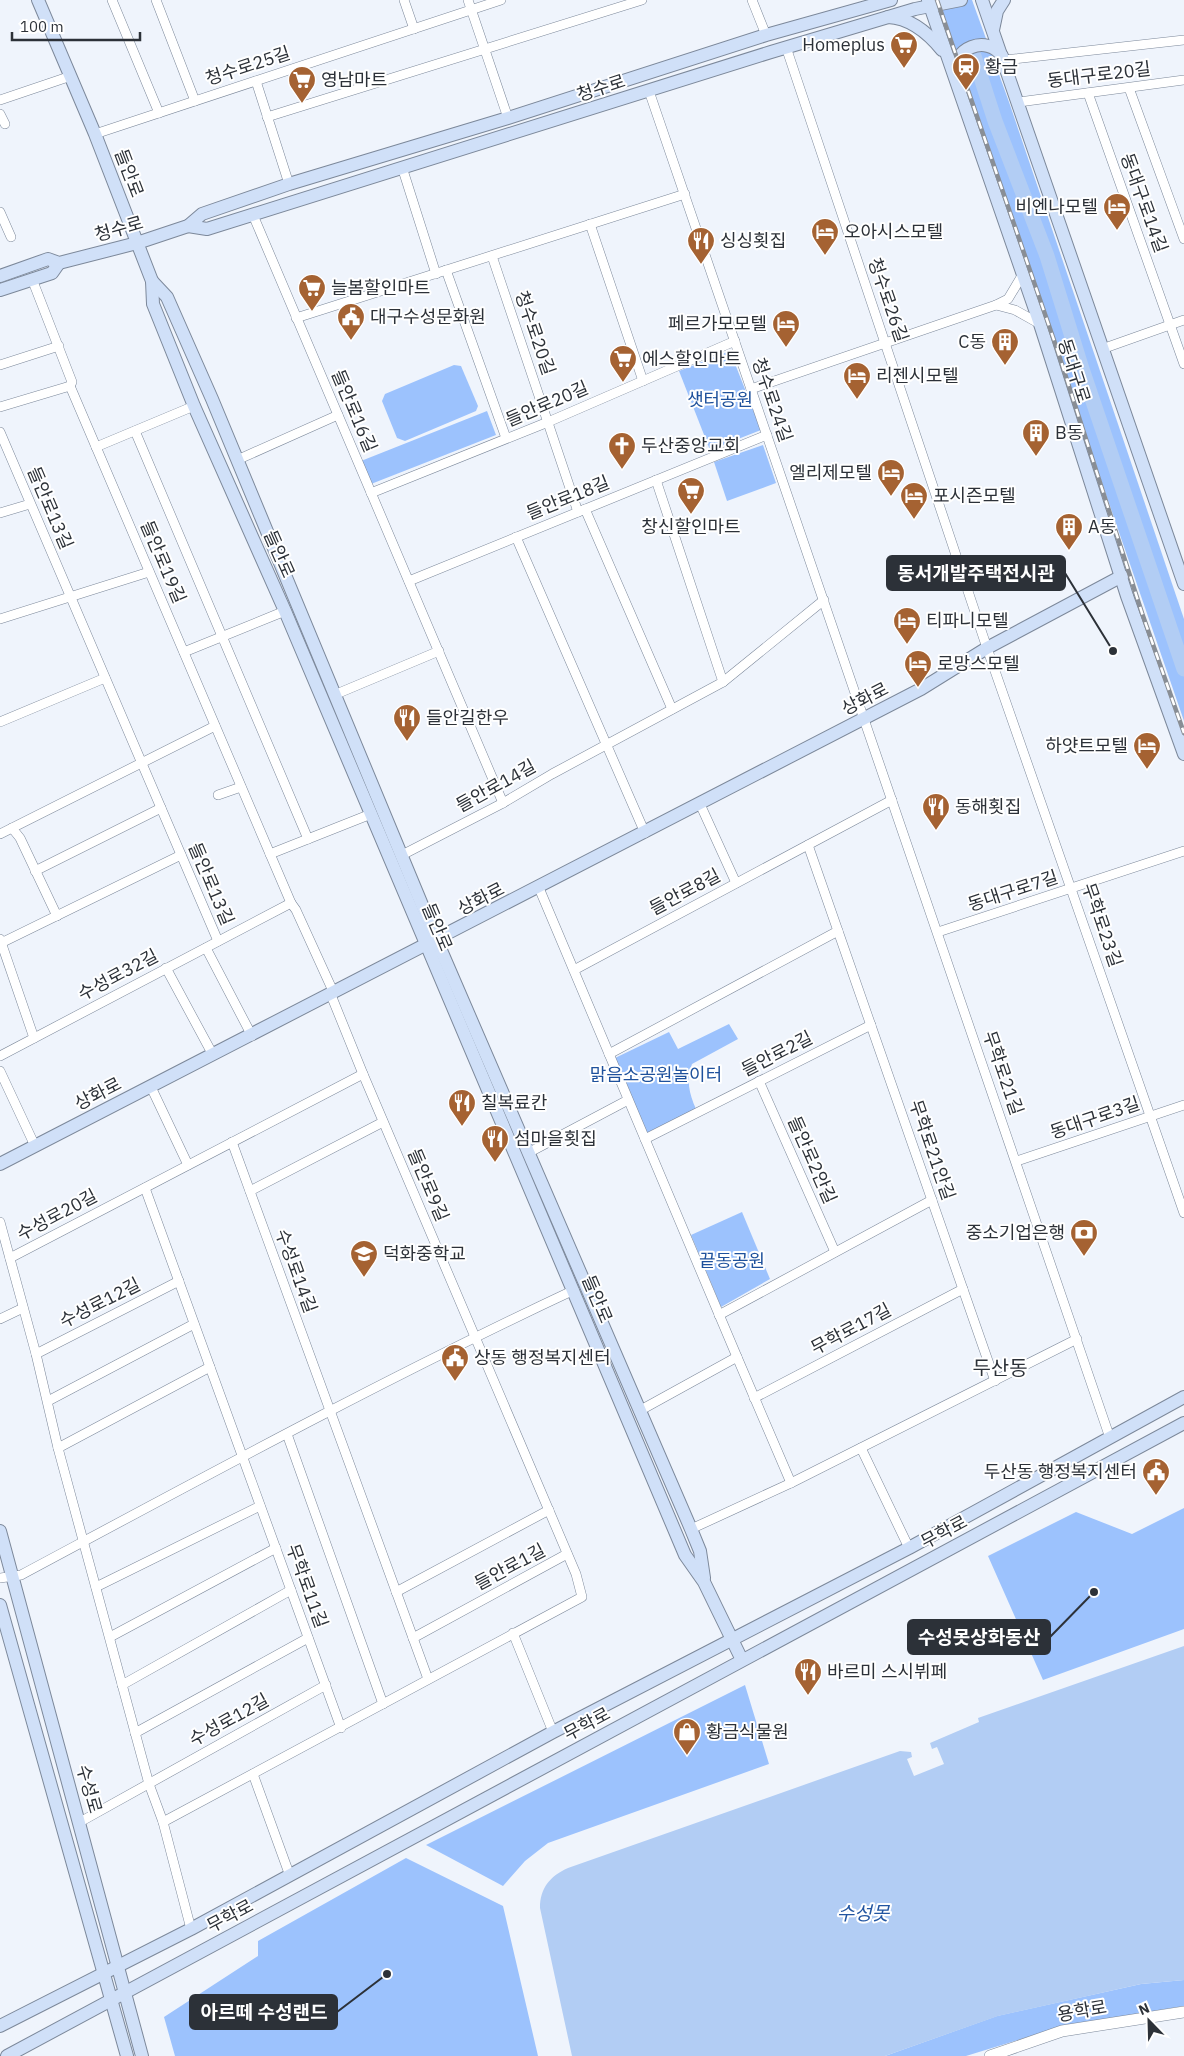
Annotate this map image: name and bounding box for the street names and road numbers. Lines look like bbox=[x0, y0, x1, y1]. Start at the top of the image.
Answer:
street label: 청수로25길 bbox=[203, 41, 293, 90]
street label: 동대구로20길 bbox=[1046, 57, 1152, 92]
street label: 청수로 bbox=[574, 69, 628, 106]
street label: 들안로 bbox=[110, 146, 149, 200]
street label: 동대구로14길 bbox=[1116, 150, 1173, 256]
street label: 청수로 bbox=[92, 211, 146, 246]
street label: 청수로26길 bbox=[863, 255, 914, 345]
street label: 청수로20길 bbox=[510, 288, 561, 378]
street label: 동대구로 bbox=[1053, 336, 1096, 406]
street label: 청수로24길 bbox=[747, 355, 798, 445]
street label: 들안로16길 bbox=[327, 366, 382, 456]
street label: 들안로20길 bbox=[502, 376, 592, 431]
street label: 들안로13길 bbox=[23, 463, 78, 553]
street label: 들안로18길 bbox=[523, 470, 613, 525]
street label: 들안로19길 bbox=[136, 517, 191, 607]
street label: 들안로 bbox=[259, 526, 300, 581]
street label: 상화로 bbox=[837, 677, 892, 720]
street label: 들안로14길 bbox=[452, 754, 540, 817]
street label: 들안로13길 bbox=[184, 839, 239, 929]
street label: 들안로8길 bbox=[645, 863, 724, 920]
street label: 동대구로7길 bbox=[965, 865, 1061, 916]
street label: 상화로 bbox=[453, 877, 508, 920]
street label: 무학로23길 bbox=[1077, 880, 1128, 970]
street label: 들안로 bbox=[417, 899, 458, 954]
street label: 수성로32길 bbox=[74, 944, 162, 1005]
street label: 들안로2길 bbox=[737, 1026, 816, 1081]
street label: 무학로21길 bbox=[978, 1028, 1029, 1118]
street label: 상화로 bbox=[70, 1072, 125, 1115]
street label: 동대구로3길 bbox=[1047, 1091, 1143, 1144]
street label: 무학로21안길 bbox=[905, 1097, 960, 1203]
street label: 들안로2안길 bbox=[783, 1112, 842, 1207]
street label: 들안로9길 bbox=[403, 1145, 454, 1225]
street label: 수성로20길 bbox=[13, 1184, 101, 1245]
street label: 수성로14길 bbox=[271, 1226, 322, 1316]
street label: 들안로 bbox=[577, 1271, 618, 1326]
street label: 수성로12길 bbox=[55, 1272, 144, 1333]
street label: 무학로17길 bbox=[807, 1298, 895, 1359]
street label: 무학로 bbox=[916, 1510, 971, 1553]
street label: 들안로1길 bbox=[470, 1538, 549, 1595]
street label: 무학로11길 bbox=[282, 1541, 333, 1631]
street label: 수성로12길 bbox=[185, 1688, 273, 1751]
street label: 무학로 bbox=[559, 1702, 614, 1745]
street label: 수성로 bbox=[72, 1762, 107, 1816]
street label: 무학로 bbox=[202, 1894, 257, 1937]
street label: 용학로 bbox=[1055, 1995, 1108, 2026]

